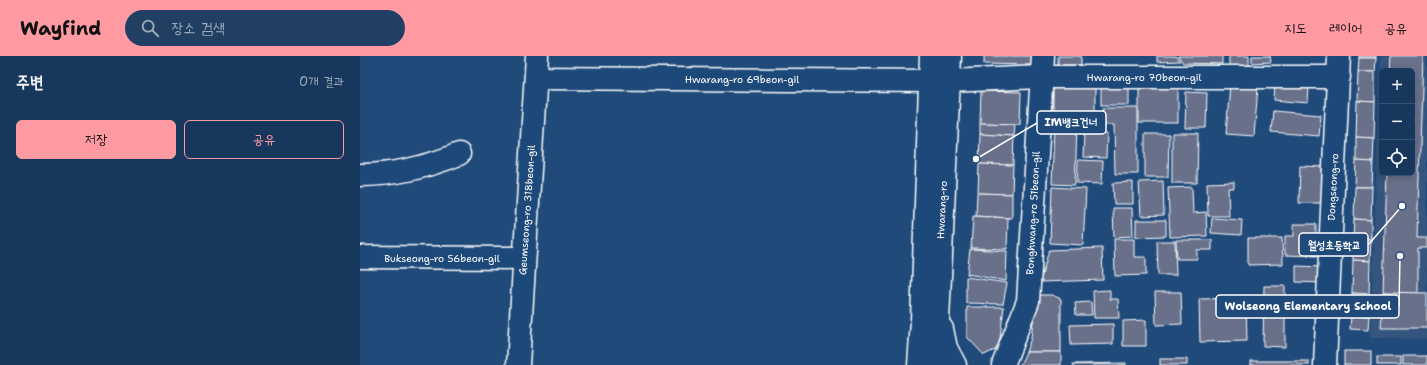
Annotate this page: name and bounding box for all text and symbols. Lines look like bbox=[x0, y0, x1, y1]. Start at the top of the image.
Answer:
search box bbox=[125, 10, 405, 46]
text: Wayfind bbox=[20, 16, 101, 41]
icon: search bbox=[139, 17, 161, 39]
text: 장소 검색 bbox=[171, 18, 225, 38]
text: 지도 bbox=[1284, 19, 1307, 37]
text: 레이어 bbox=[1329, 19, 1362, 37]
text: 공유 bbox=[1384, 19, 1407, 37]
map controls bbox=[1379, 68, 1415, 176]
button: + bbox=[1379, 68, 1415, 104]
text: 주변 bbox=[16, 71, 43, 93]
street label: Hwarang-ro 70beon-gil bbox=[1087, 71, 1201, 84]
text: 0개 결과 bbox=[299, 73, 344, 90]
street label: Hwarang-ro 69beon-gil bbox=[685, 73, 799, 86]
button: − bbox=[1379, 104, 1415, 140]
callout: IM뱅크건너 bbox=[1037, 111, 1106, 134]
text: IM뱅크건너 bbox=[1045, 115, 1098, 130]
button: 저장 bbox=[16, 120, 176, 159]
button: 공유 bbox=[184, 120, 344, 159]
button: locate bbox=[1379, 140, 1415, 176]
street label: Geumseong-ro 318beon-gil bbox=[516, 145, 538, 275]
street label: Bonghwang-ro 51beon-gil bbox=[1023, 151, 1043, 275]
street label: Dongseong-ro bbox=[1325, 153, 1341, 221]
street label: Hwarang-ro bbox=[934, 181, 950, 239]
callout: 월성초등학교 bbox=[1299, 233, 1368, 256]
text: 월성초등학교 bbox=[1307, 238, 1361, 253]
street label: Bukseong-ro 56beon-gil bbox=[384, 252, 500, 265]
callout: Wolseong Elementary School bbox=[1216, 295, 1399, 318]
text: Wolseong Elementary School bbox=[1225, 299, 1392, 314]

